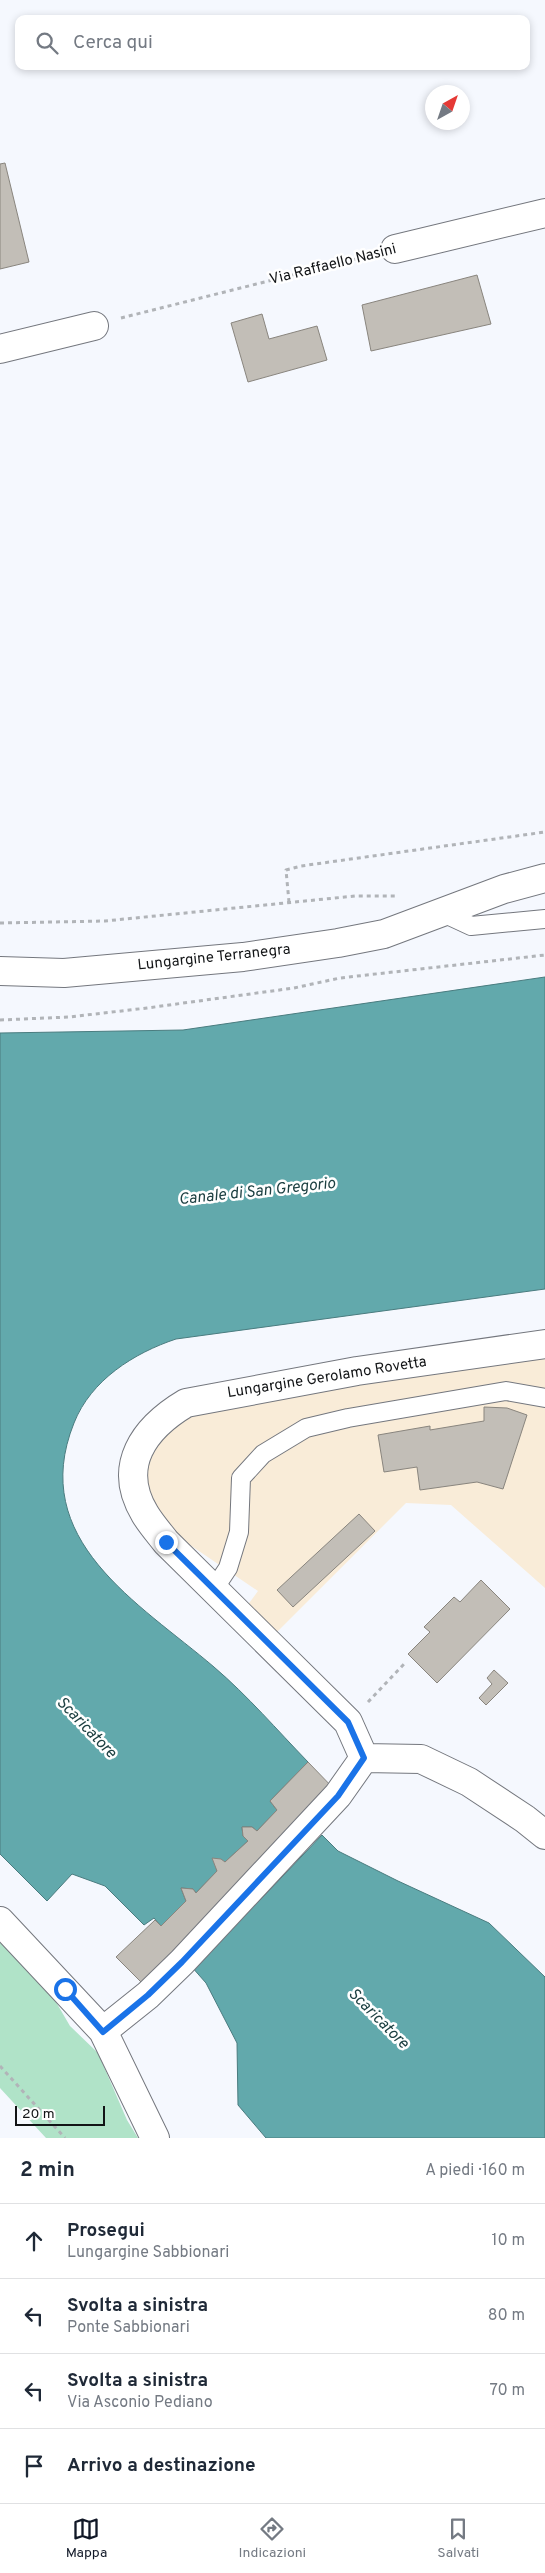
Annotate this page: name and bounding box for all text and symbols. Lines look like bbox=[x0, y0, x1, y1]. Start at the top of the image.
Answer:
search box bbox=[15, 15, 530, 70]
icon: search bbox=[33, 29, 61, 57]
text: Cerca qui bbox=[73, 31, 153, 55]
north arrow bbox=[425, 85, 470, 130]
street label: Via Raffaello Nasini bbox=[268, 240, 398, 290]
street label: Lungargine Terranegra bbox=[137, 941, 291, 975]
water label: Canale di San Gregorio bbox=[178, 1174, 337, 1210]
street label: Lungargine Gerolamo Rovetta bbox=[226, 1353, 428, 1403]
route end bbox=[155, 1531, 178, 1554]
water label: Scaricatore bbox=[52, 1693, 121, 1764]
route start bbox=[54, 1978, 77, 2001]
water label: Scaricatore bbox=[343, 1984, 413, 2054]
scale bar bbox=[15, 2103, 105, 2126]
text: 20 m bbox=[22, 2106, 55, 2123]
text: 2 min bbox=[20, 2157, 75, 2184]
text: A piedi · 160 m bbox=[425, 2161, 525, 2181]
text: Prosegui bbox=[67, 2219, 145, 2243]
icon: ahead bbox=[20, 2227, 48, 2255]
text: 10 m bbox=[491, 2231, 525, 2251]
text: Lungargine Sabbionari bbox=[67, 2243, 229, 2263]
text: Svolta a sinistra bbox=[67, 2294, 208, 2318]
icon: left bbox=[20, 2302, 48, 2330]
text: 80 m bbox=[488, 2306, 525, 2326]
text: Ponte Sabbionari bbox=[67, 2318, 190, 2338]
text: Svolta a sinistra bbox=[67, 2369, 208, 2393]
icon: left bbox=[20, 2377, 48, 2405]
text: 70 m bbox=[490, 2381, 525, 2401]
text: Via Asconio Pediano bbox=[67, 2393, 213, 2413]
icon: arrive bbox=[20, 2452, 48, 2480]
text: Arrivo a destinazione bbox=[67, 2454, 256, 2478]
tab: Mappa bbox=[66, 2515, 107, 2562]
tab: Indicazioni bbox=[239, 2515, 306, 2562]
tab: Salvati bbox=[437, 2515, 479, 2562]

